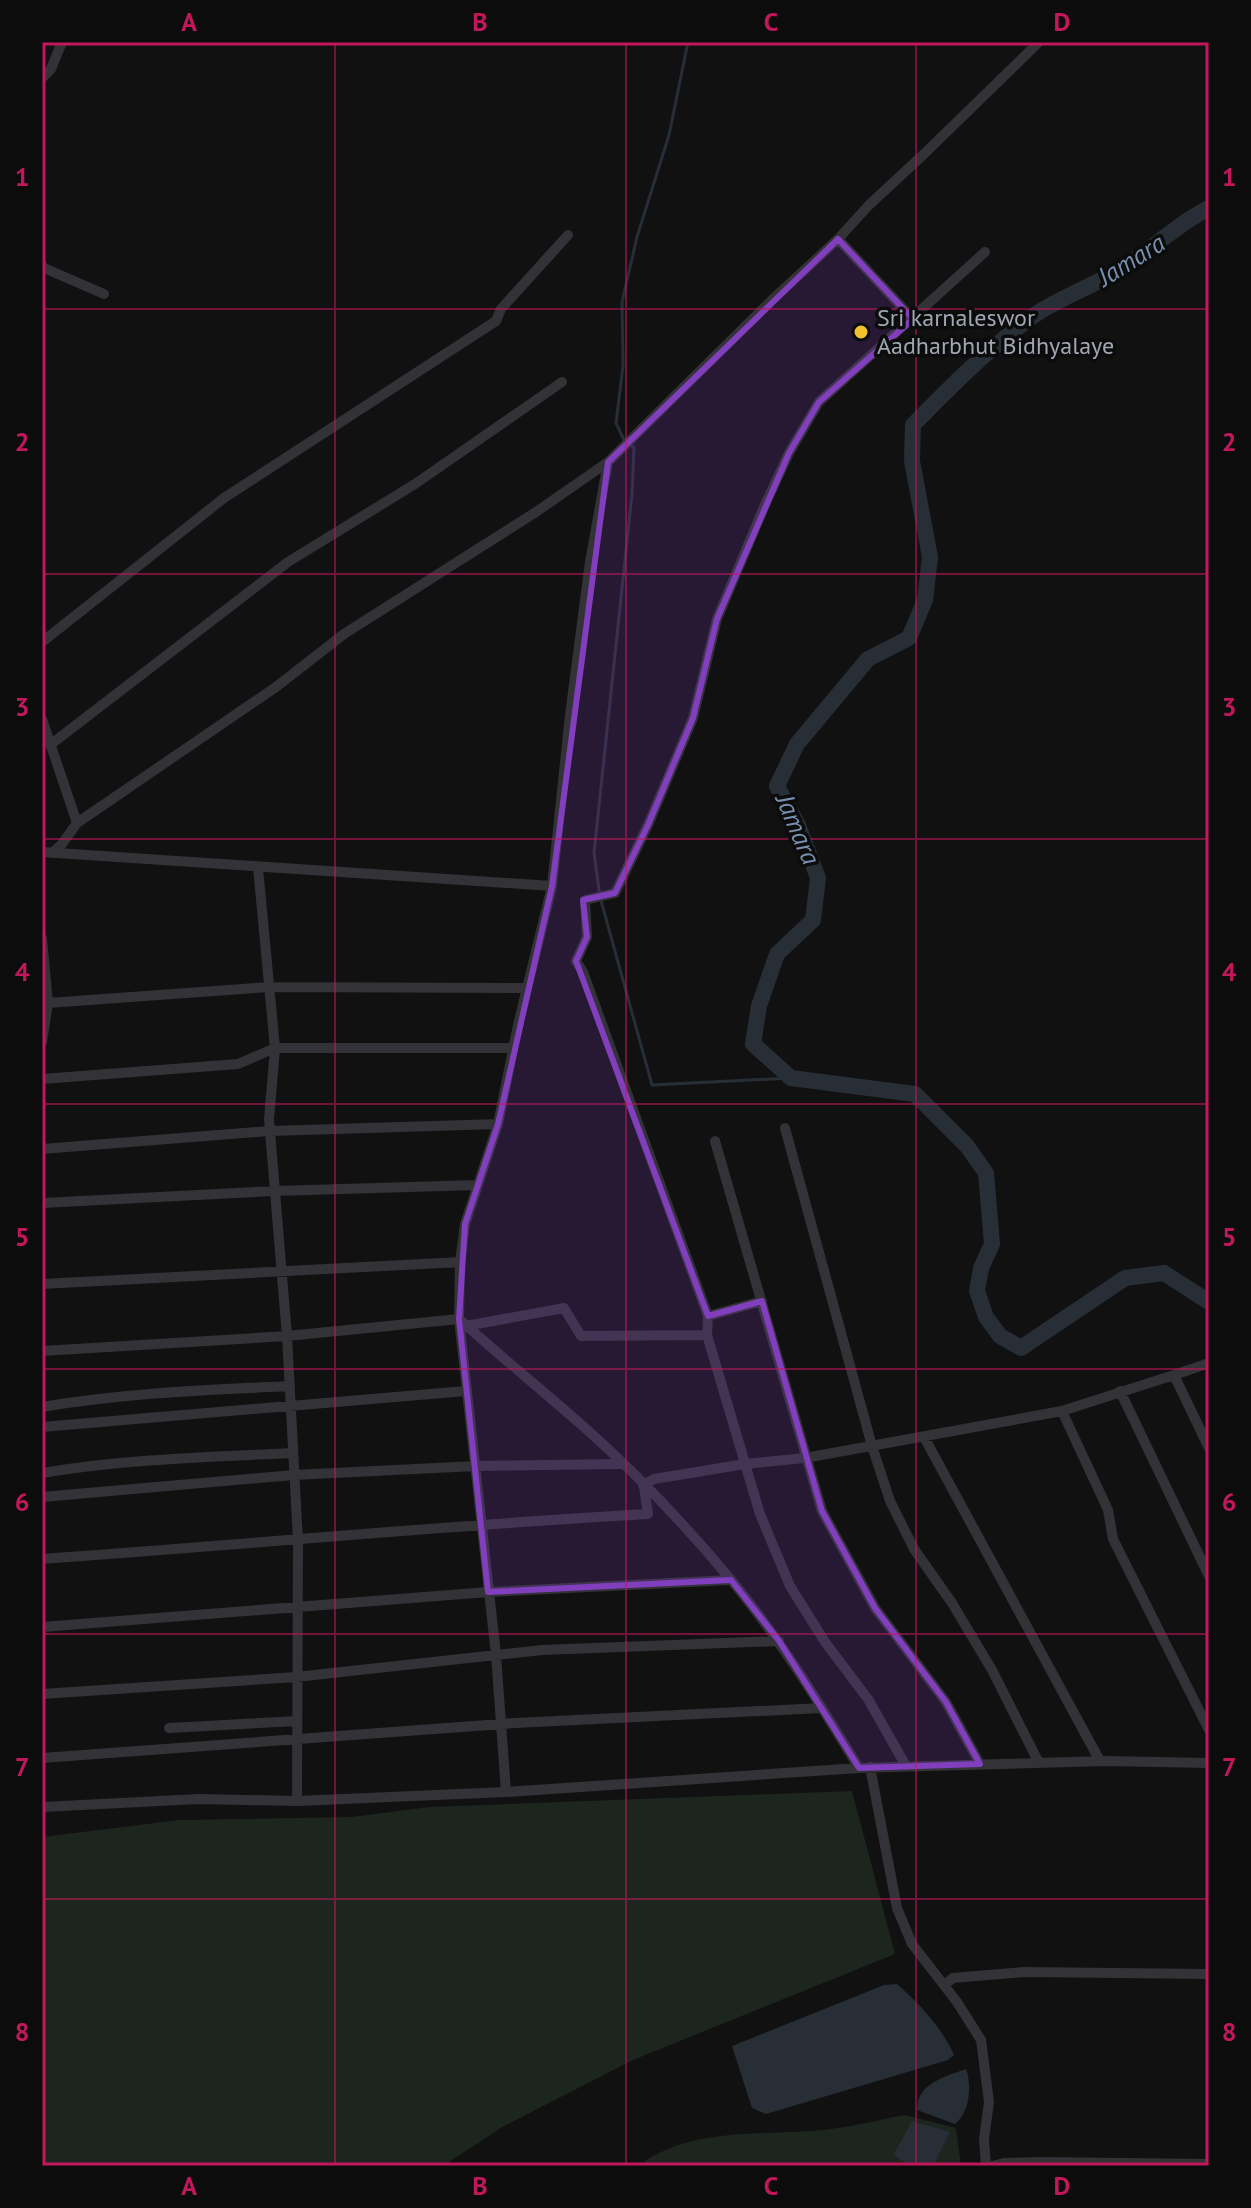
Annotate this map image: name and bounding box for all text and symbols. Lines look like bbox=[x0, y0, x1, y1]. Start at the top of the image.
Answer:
text: A bbox=[181, 5, 197, 38]
text: B bbox=[472, 5, 488, 38]
text: C bbox=[764, 5, 778, 38]
text: D bbox=[1054, 5, 1070, 38]
text: 1 bbox=[15, 160, 29, 193]
text: 1 bbox=[1222, 160, 1236, 193]
water label: Jamara bbox=[1089, 226, 1171, 294]
place label: Sri karnaleswor Aadharbhut Bidhyalaye bbox=[877, 302, 1114, 361]
marker: Sri karnaleswor Aadharbhut Bidhyalaye bbox=[852, 323, 870, 341]
text: 2 bbox=[15, 425, 29, 458]
text: 2 bbox=[1222, 425, 1236, 458]
text: 3 bbox=[15, 690, 29, 723]
text: 3 bbox=[1222, 690, 1236, 723]
water label: Jamara bbox=[768, 787, 828, 869]
text: 4 bbox=[15, 955, 30, 988]
text: 4 bbox=[1222, 955, 1237, 988]
text: 5 bbox=[15, 1220, 29, 1253]
text: 5 bbox=[1222, 1220, 1236, 1253]
text: 6 bbox=[15, 1485, 29, 1518]
text: 6 bbox=[1222, 1485, 1236, 1518]
text: 7 bbox=[15, 1750, 29, 1783]
text: 7 bbox=[1222, 1750, 1236, 1783]
text: 8 bbox=[15, 2015, 29, 2048]
text: 8 bbox=[1222, 2015, 1236, 2048]
text: A bbox=[181, 2169, 197, 2202]
text: B bbox=[472, 2169, 488, 2202]
text: C bbox=[764, 2169, 778, 2202]
text: D bbox=[1054, 2169, 1070, 2202]

